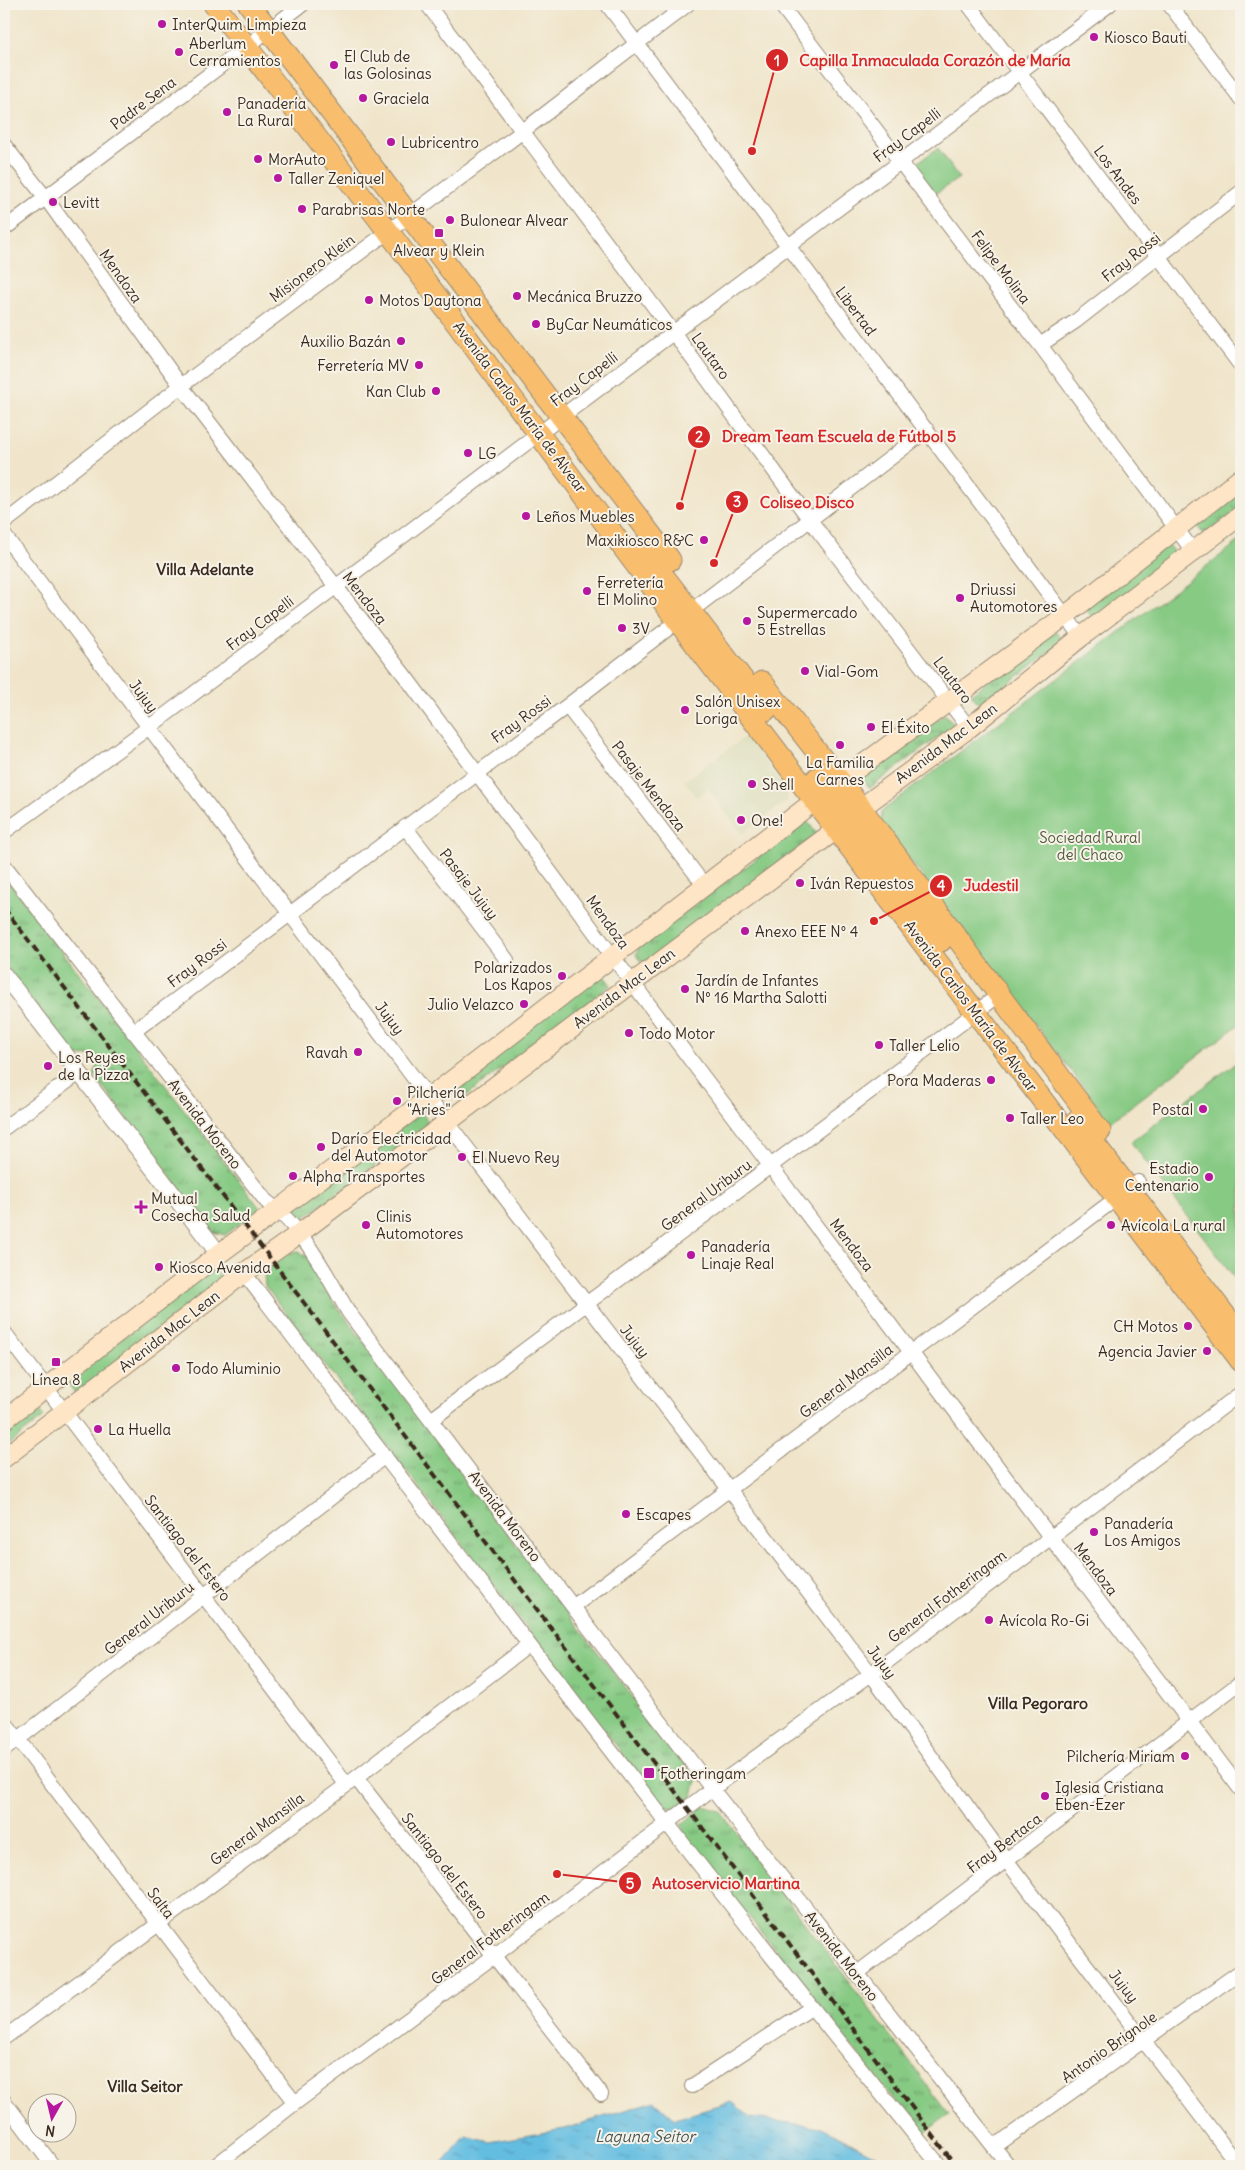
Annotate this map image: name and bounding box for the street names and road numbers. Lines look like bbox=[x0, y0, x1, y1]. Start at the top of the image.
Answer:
street label: Padre Sena bbox=[107, 72, 180, 134]
street label: Fray Capelli bbox=[870, 104, 944, 166]
street label: Los Andes bbox=[1090, 142, 1146, 208]
street label: Felipe Molina bbox=[967, 226, 1035, 308]
street label: Fray Rossi bbox=[1098, 228, 1164, 286]
street label: Misionero Klein bbox=[266, 230, 359, 306]
street label: Mendoza bbox=[96, 245, 147, 307]
street label: Libertad bbox=[831, 283, 881, 339]
street label: Avenida Carlos María de Alvear bbox=[449, 317, 591, 497]
street label: Lautaro bbox=[688, 329, 734, 383]
street label: Fray Capelli bbox=[547, 348, 621, 410]
street label: Mendoza bbox=[339, 568, 392, 628]
street label: Fray Capelli bbox=[223, 592, 297, 654]
street label: Lautaro bbox=[929, 653, 977, 707]
street label: Jujuy bbox=[125, 676, 163, 716]
street label: Fray Rossi bbox=[487, 691, 555, 747]
street label: Avenida Mac Lean bbox=[891, 698, 1001, 788]
street label: Pasaje Mendoza bbox=[608, 737, 690, 835]
street label: Pasaje Jujuy bbox=[435, 845, 503, 923]
street label: Mendoza bbox=[582, 892, 634, 953]
street label: Avenida Carlos María de Alvear bbox=[900, 916, 1042, 1096]
street label: Fray Rossi bbox=[164, 935, 230, 991]
street label: Avenida Mac Lean bbox=[569, 943, 679, 1033]
street label: Jujuy bbox=[371, 998, 409, 1038]
street label: Avenida Moreno bbox=[164, 1075, 246, 1173]
street label: General Uriburu bbox=[657, 1155, 755, 1235]
street label: Mendoza bbox=[826, 1215, 878, 1276]
street label: Avenida Mac Lean bbox=[115, 1286, 223, 1376]
street label: Jujuy bbox=[616, 1321, 654, 1361]
street label: General Mansilla bbox=[796, 1339, 897, 1422]
street label: Avenida Moreno bbox=[465, 1467, 545, 1565]
street label: Santiago del Estero bbox=[141, 1491, 235, 1605]
street label: Mendoza bbox=[1070, 1539, 1122, 1600]
street label: General Fotheringam bbox=[884, 1545, 1010, 1647]
street label: General Uriburu bbox=[100, 1577, 198, 1659]
street label: Jujuy bbox=[863, 1642, 901, 1682]
street label: General Mansilla bbox=[206, 1788, 308, 1870]
street label: Santiago del Estero bbox=[398, 1809, 492, 1923]
street label: Fray Bertaca bbox=[963, 1809, 1045, 1877]
street label: Salta bbox=[143, 1884, 179, 1923]
street label: General Fotheringam bbox=[427, 1887, 553, 1989]
street label: Avenida Moreno bbox=[801, 1907, 883, 2005]
street label: Jujuy bbox=[1105, 1966, 1143, 2006]
street label: Antonio Brignole bbox=[1058, 2007, 1160, 2087]

